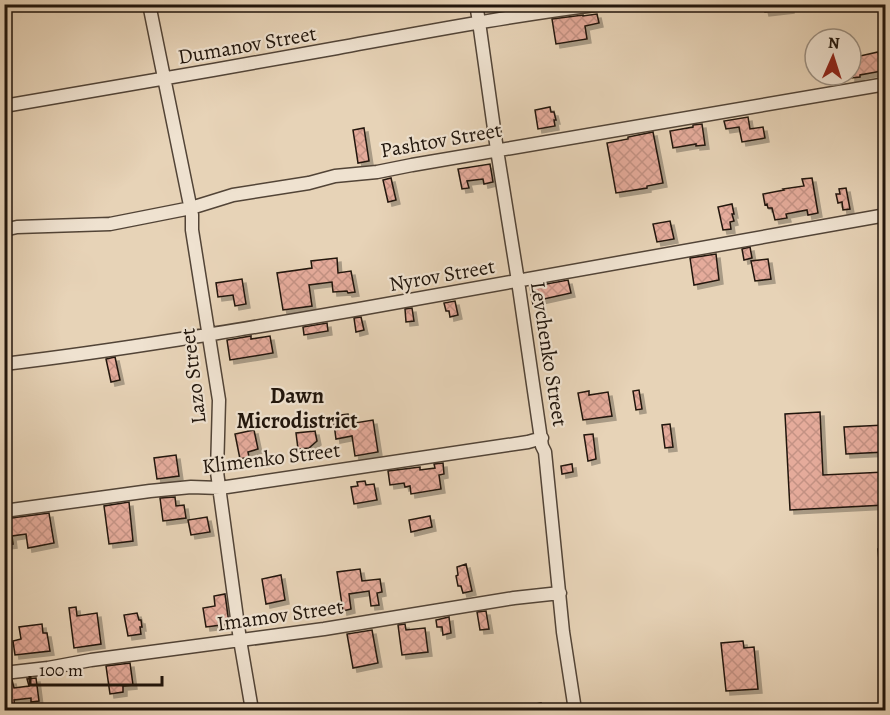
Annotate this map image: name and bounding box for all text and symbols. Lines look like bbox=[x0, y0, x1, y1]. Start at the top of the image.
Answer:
street label: Dumanov Street bbox=[176, 19, 319, 71]
north arrow bbox=[803, 27, 863, 87]
text: N bbox=[827, 32, 840, 54]
street label: Pashtov Street bbox=[378, 116, 504, 164]
street label: Nyrov Street bbox=[387, 252, 497, 298]
street label: Levchenko Street bbox=[524, 280, 574, 429]
street label: Lazo Street bbox=[173, 326, 213, 426]
district label: Dawn Microdistrict bbox=[236, 381, 358, 436]
street label: Klimenko Street bbox=[200, 436, 342, 480]
street label: Imamov Street bbox=[215, 592, 345, 638]
scale bar bbox=[30, 649, 162, 687]
text: 100 m bbox=[39, 658, 83, 682]

